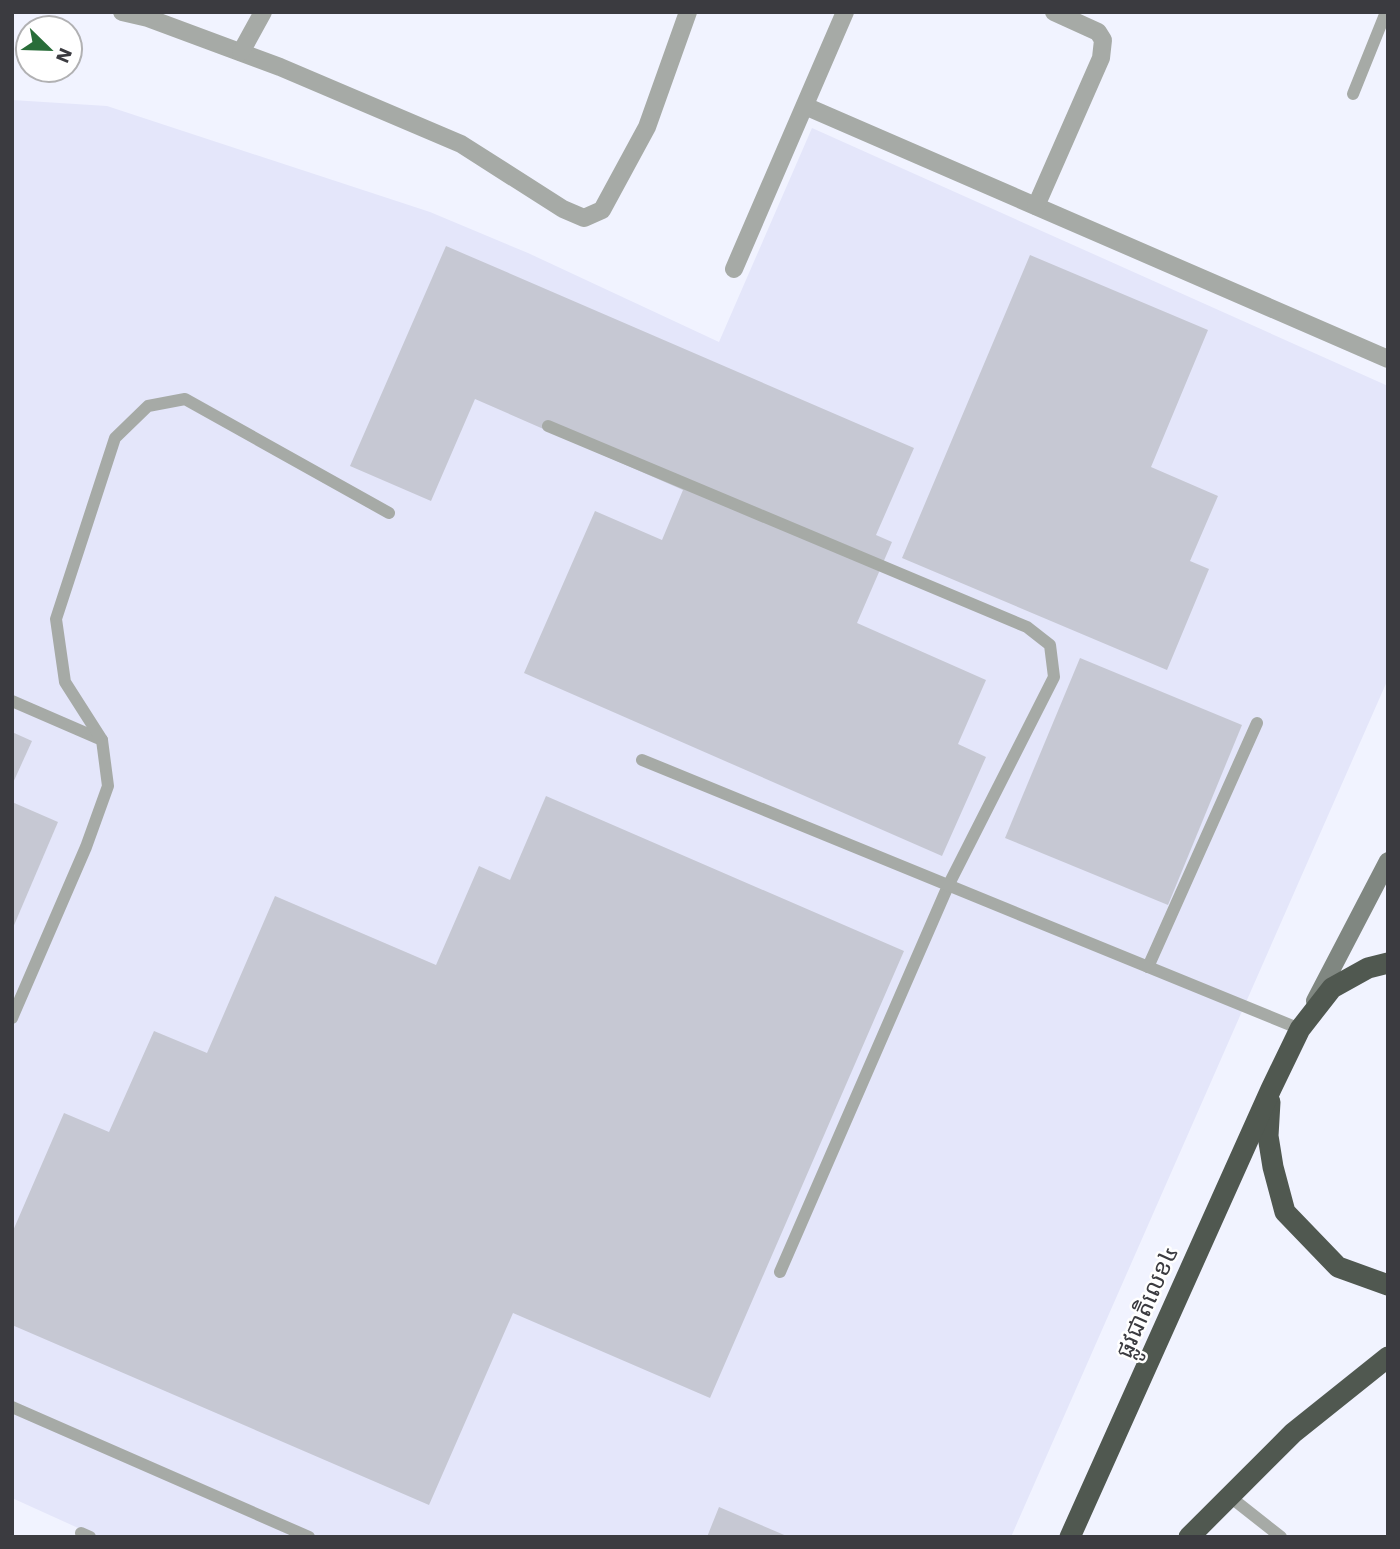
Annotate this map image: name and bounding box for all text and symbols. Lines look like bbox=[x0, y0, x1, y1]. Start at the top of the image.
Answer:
north arrow bbox=[14, 14, 84, 84]
text: N bbox=[51, 44, 78, 66]
street label: ផ្លូវជាតិលេខ៤ bbox=[1110, 1241, 1192, 1366]

